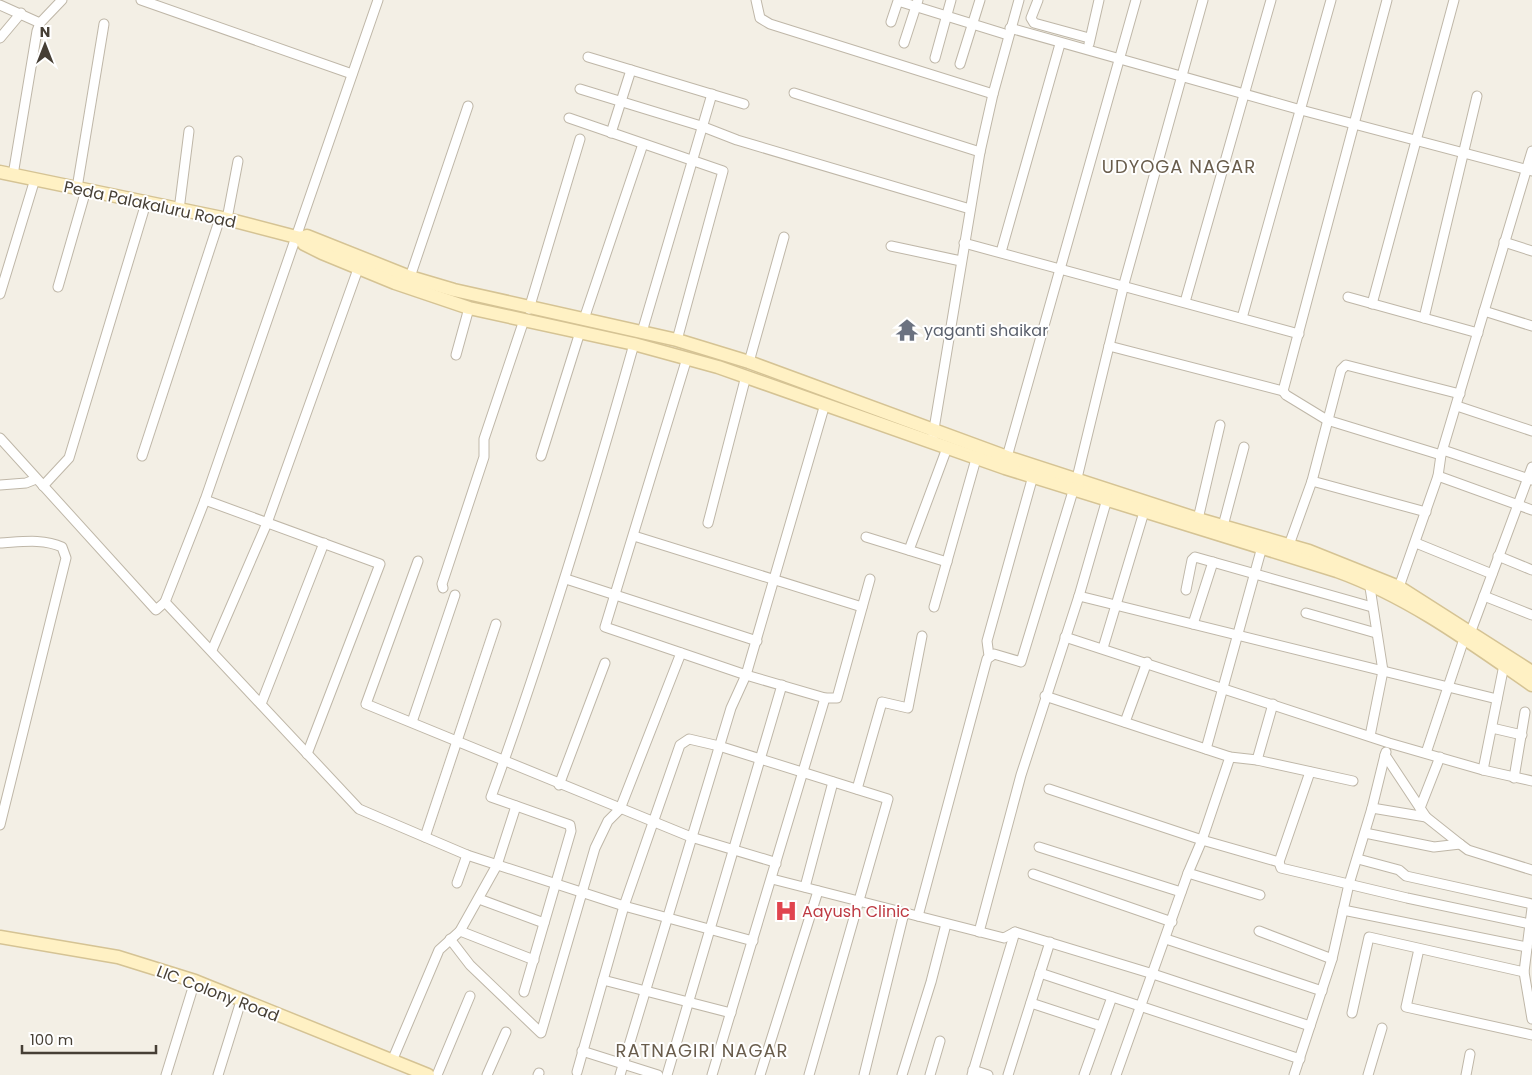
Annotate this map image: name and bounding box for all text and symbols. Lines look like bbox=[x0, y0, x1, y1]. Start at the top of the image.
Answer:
north arrow bbox=[20, 20, 70, 70]
text: N bbox=[40, 22, 50, 42]
district label: UDYOGA NAGAR bbox=[1102, 154, 1256, 179]
street label: Peda Palakaluru Road bbox=[62, 175, 238, 234]
temple icon: yaganti shaikar bbox=[894, 317, 920, 343]
place label: yaganti shaikar bbox=[924, 319, 1048, 342]
hospital icon: Aayush Clinic bbox=[773, 898, 799, 924]
place label: Aayush Clinic bbox=[802, 900, 910, 923]
street label: LIC Colony Road bbox=[153, 960, 282, 1027]
scale bar bbox=[22, 1022, 156, 1054]
text: 100 m bbox=[30, 1029, 73, 1050]
district label: RATNAGIRI NAGAR bbox=[615, 1038, 789, 1063]

